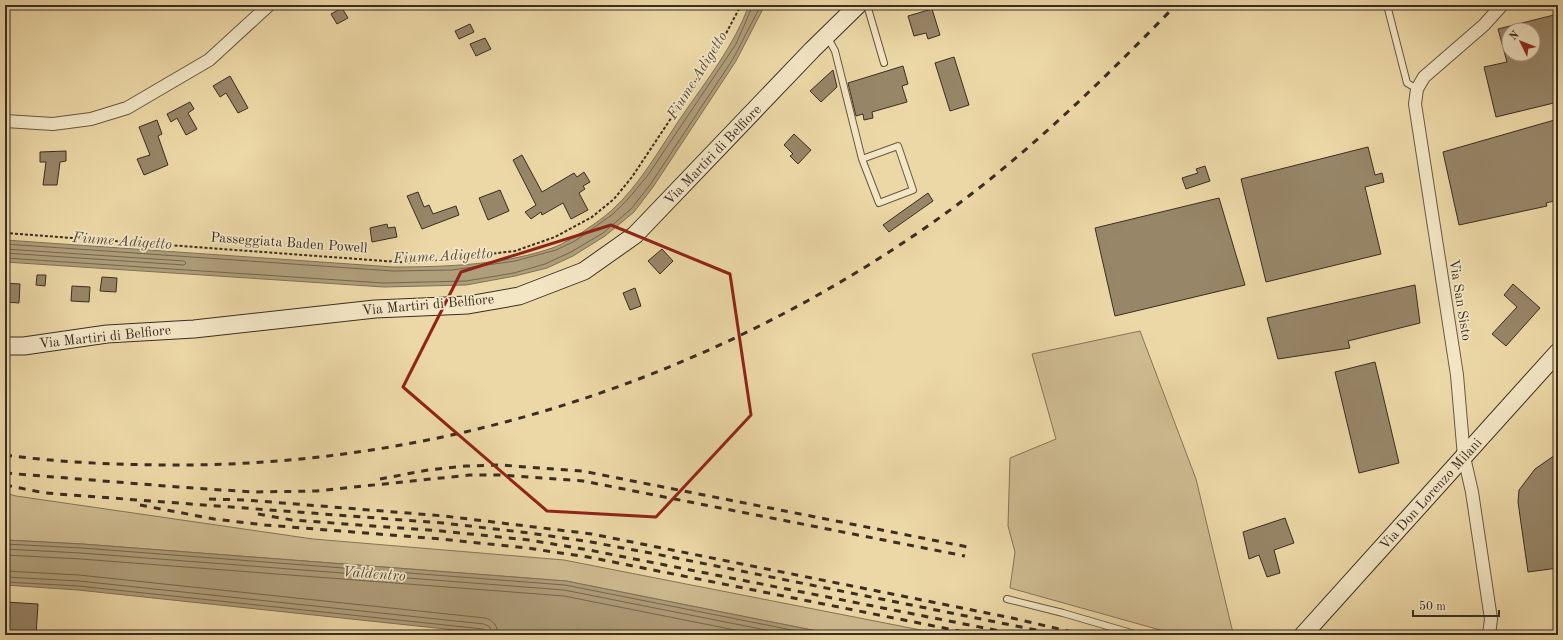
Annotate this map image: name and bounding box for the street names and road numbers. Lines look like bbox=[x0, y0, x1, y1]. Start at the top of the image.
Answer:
street label: Via Martiri di Belfiore bbox=[662, 102, 764, 208]
street label: Passeggiata Baden Powell bbox=[210, 231, 368, 255]
street label: Via San Sisto bbox=[1447, 258, 1473, 342]
street label: Via Martiri di Belfiore bbox=[361, 292, 495, 318]
street label: Via Martiri di Belfiore bbox=[38, 323, 172, 351]
street label: Via Don Lorenzo Milani bbox=[1377, 435, 1485, 552]

